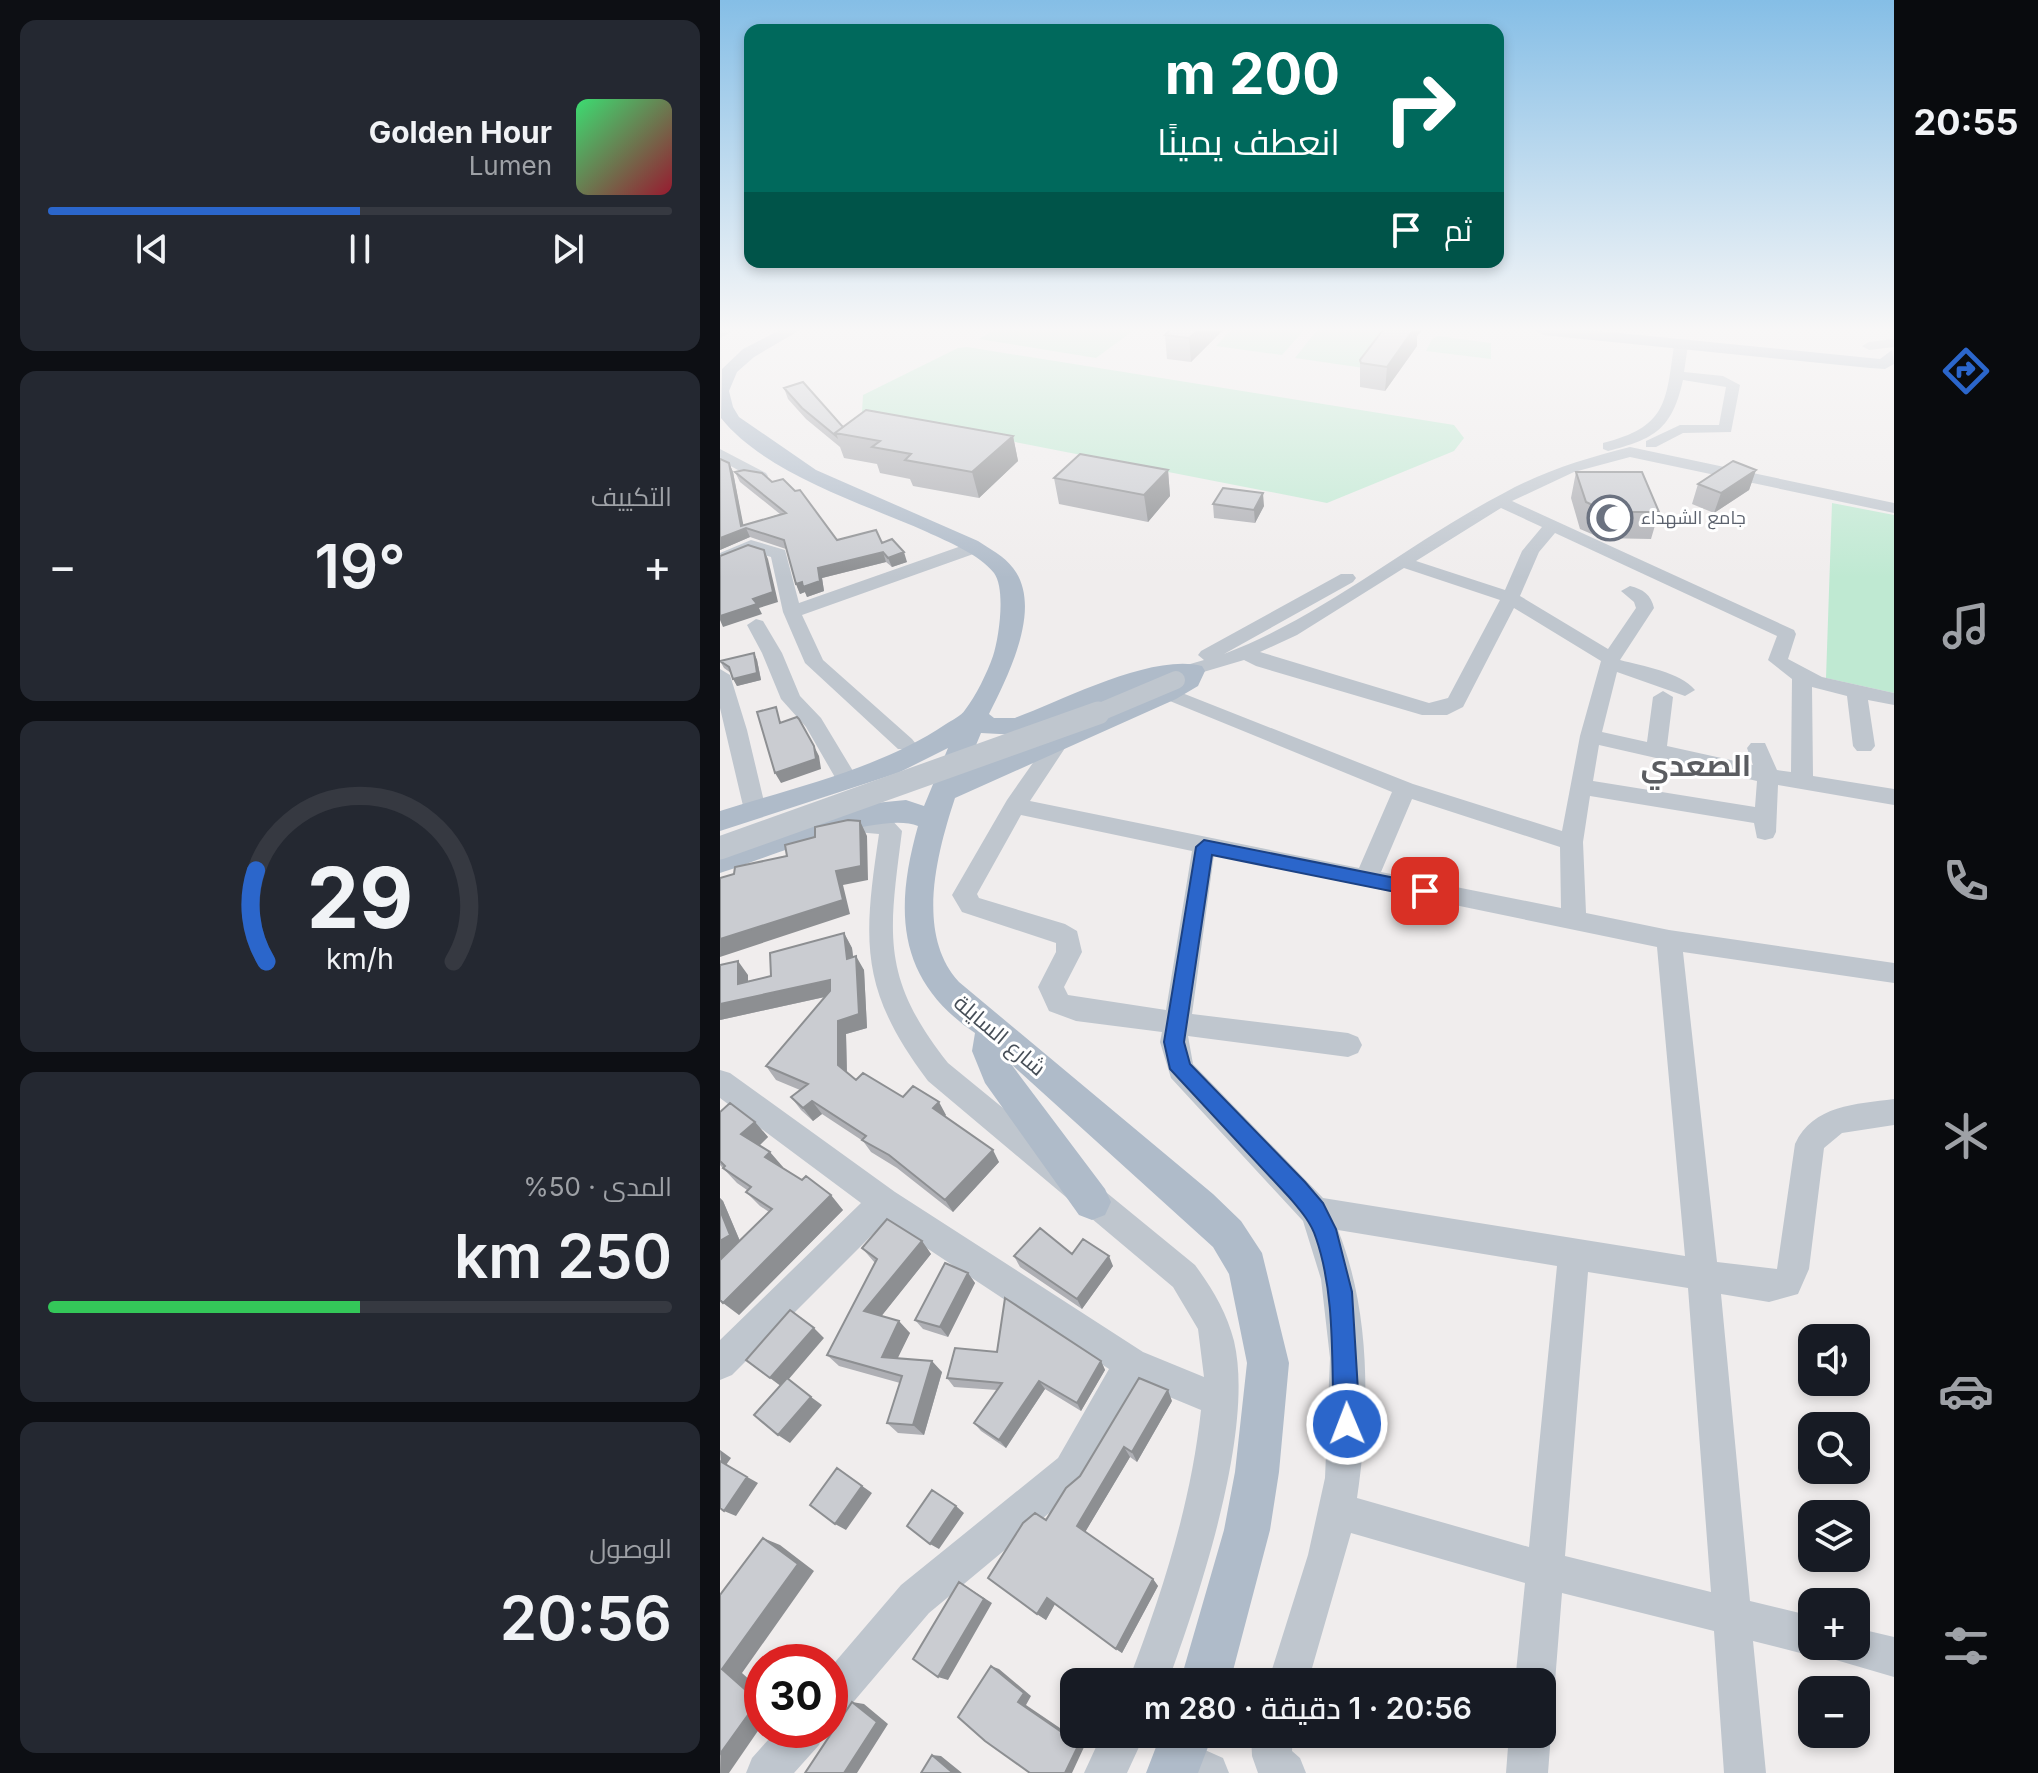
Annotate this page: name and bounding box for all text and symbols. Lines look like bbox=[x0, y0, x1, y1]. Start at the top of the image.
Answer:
text: 200 m bbox=[1165, 40, 1340, 108]
icon: right bbox=[1368, 56, 1472, 160]
text: 20:55 bbox=[1914, 100, 2019, 144]
text: Golden Hour bbox=[369, 114, 552, 150]
text: انعطف يمينًا bbox=[1157, 120, 1340, 164]
text: Lumen bbox=[469, 150, 552, 181]
icon: arrive bbox=[1384, 208, 1428, 252]
text: ثم bbox=[1444, 212, 1472, 248]
icon: previous bbox=[130, 227, 174, 271]
icon: pause bbox=[338, 227, 382, 271]
icon: next bbox=[546, 227, 590, 271]
icon: directions bbox=[1938, 343, 1994, 399]
text: التكييف bbox=[590, 481, 672, 512]
mosque icon: جامع الشهداء bbox=[1586, 494, 1634, 542]
place label: جامع الشهداء bbox=[1641, 507, 1746, 530]
text: 19° bbox=[314, 530, 406, 602]
text: − bbox=[48, 539, 77, 593]
text: + bbox=[643, 539, 672, 593]
icon: music bbox=[1938, 598, 1994, 654]
district label: الصعدي bbox=[1641, 747, 1751, 790]
text: 29 bbox=[307, 847, 413, 948]
icon: phone bbox=[1938, 853, 1994, 909]
pin bbox=[1391, 857, 1459, 925]
icon: arrive bbox=[1403, 869, 1447, 913]
text: km/h bbox=[326, 942, 394, 977]
street label: شارع السايلة bbox=[948, 989, 1051, 1082]
icon: climate bbox=[1938, 1108, 1994, 1164]
text: المدى · 50% bbox=[523, 1171, 672, 1202]
text: 250 km bbox=[454, 1220, 672, 1292]
map controls bbox=[1798, 1324, 1870, 1748]
button: sound bbox=[1798, 1324, 1870, 1396]
icon: car bbox=[1938, 1363, 1994, 1419]
position arrow bbox=[1305, 1382, 1389, 1466]
button: search bbox=[1798, 1412, 1870, 1484]
button: layers bbox=[1798, 1500, 1870, 1572]
text: الوصول bbox=[589, 1533, 672, 1564]
text: 20:56 bbox=[500, 1582, 672, 1654]
button: + bbox=[1798, 1588, 1870, 1660]
icon: filters bbox=[1938, 1618, 1994, 1674]
speed limit sign: 30 bbox=[744, 1644, 848, 1748]
button: − bbox=[1798, 1676, 1870, 1748]
text: 20:56 · 1 دقيقة · 280 m bbox=[1144, 1690, 1472, 1726]

